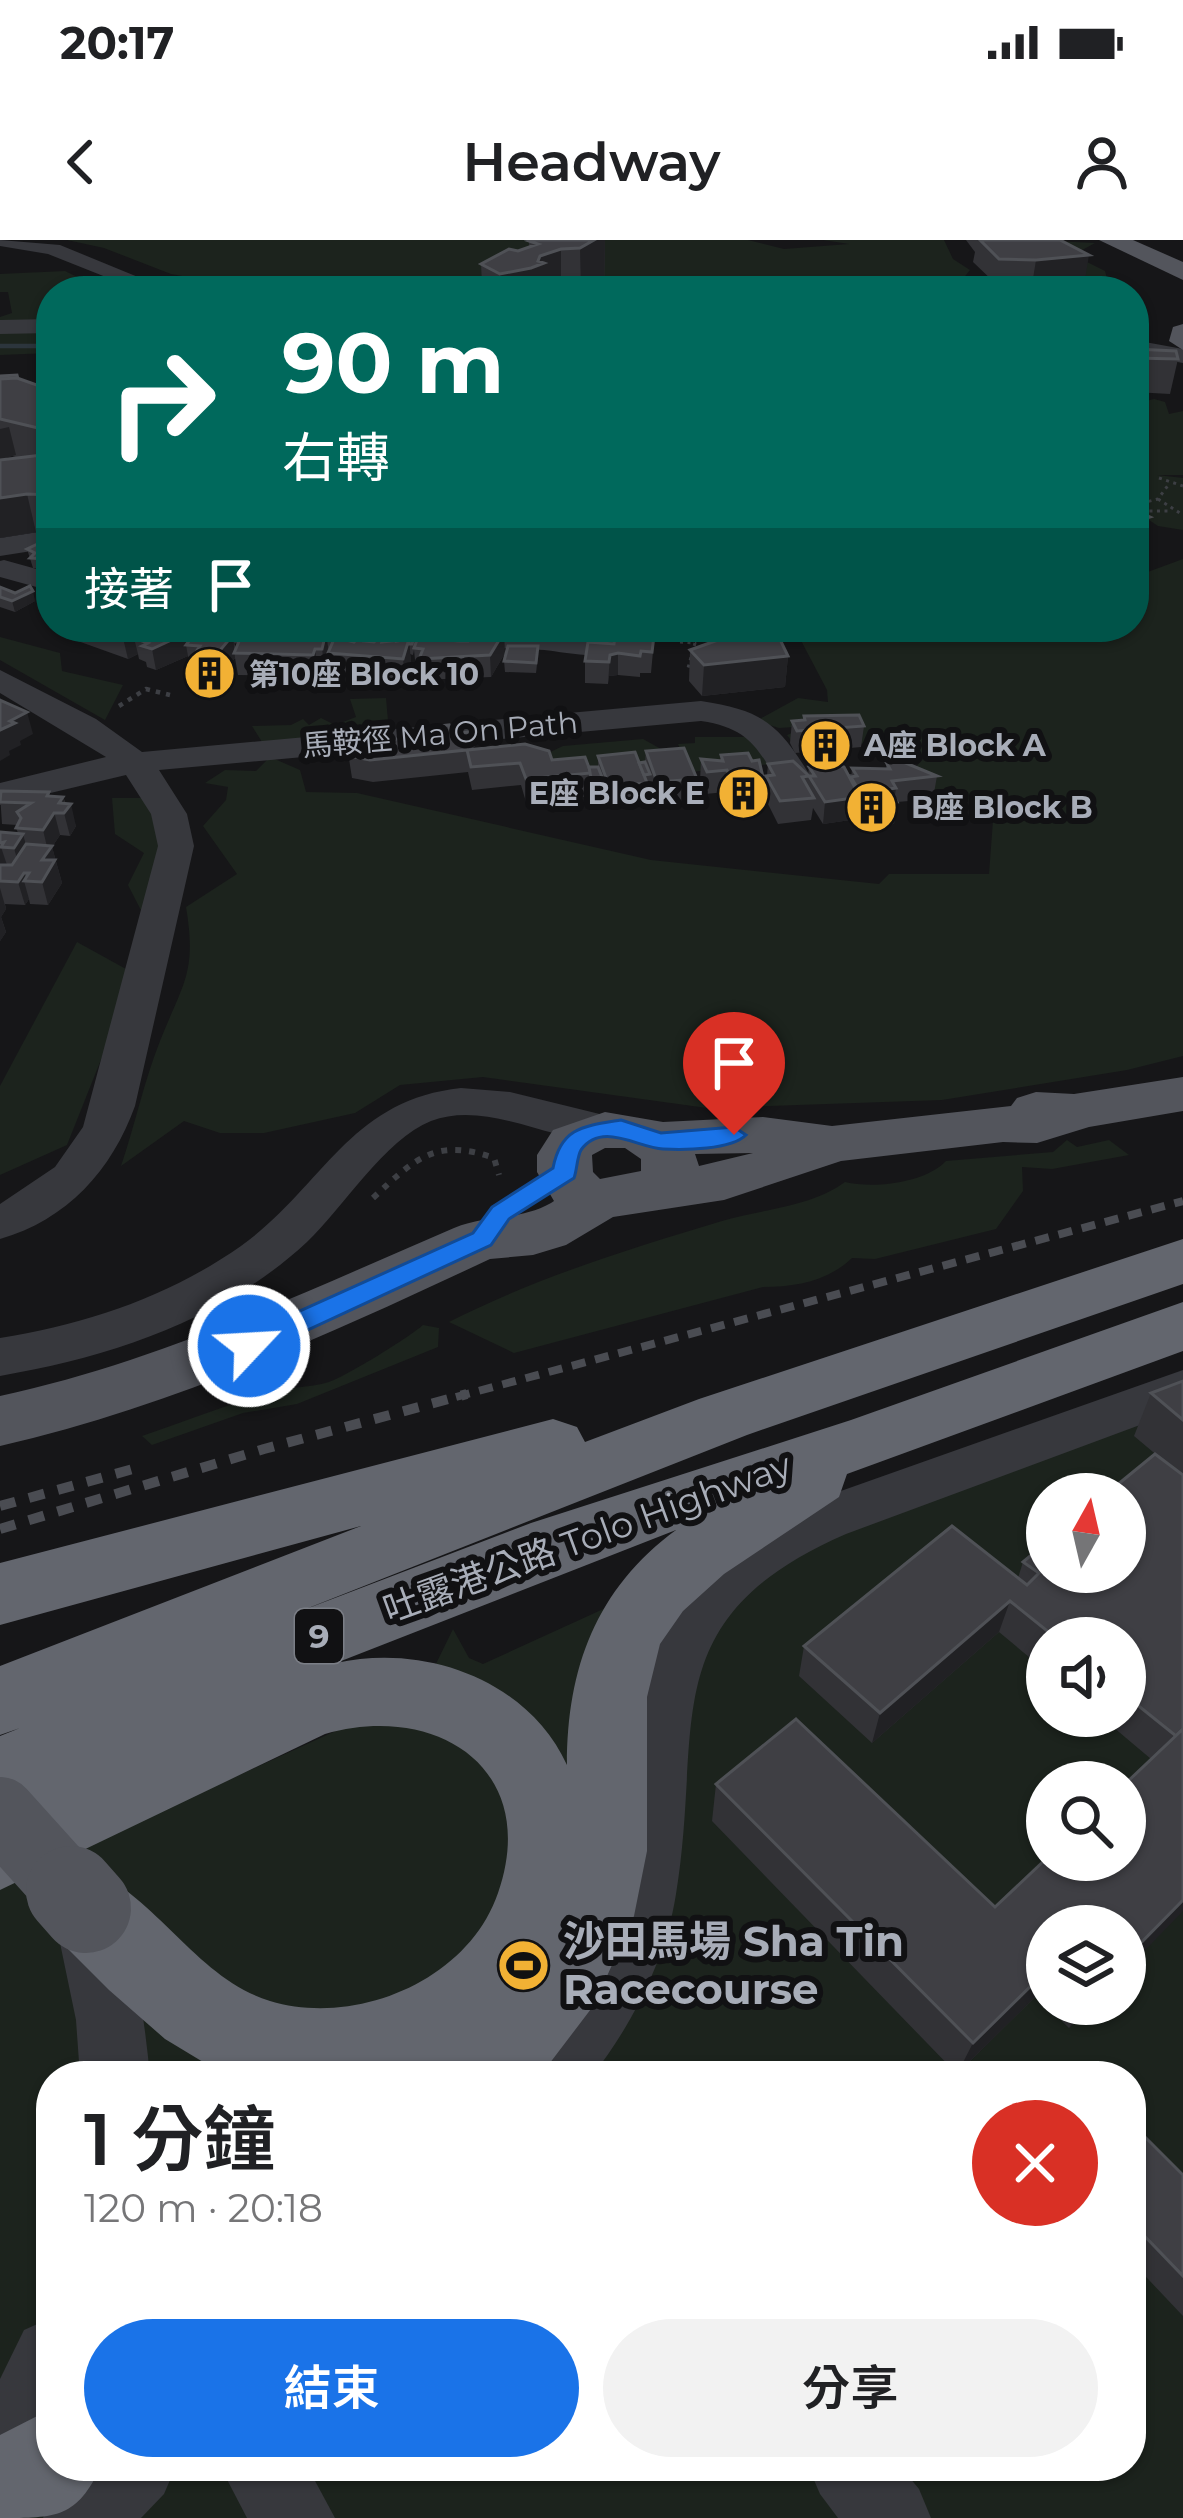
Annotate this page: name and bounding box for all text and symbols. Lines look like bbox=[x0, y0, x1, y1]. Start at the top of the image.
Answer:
text: 20:17 bbox=[60, 15, 174, 70]
icon: back bbox=[48, 129, 114, 195]
text: Headway bbox=[462, 129, 721, 195]
icon: person bbox=[1069, 129, 1135, 195]
text: 90 m bbox=[282, 312, 504, 414]
icon: right bbox=[84, 324, 240, 480]
text: 右轉 bbox=[282, 425, 390, 491]
icon: arrive bbox=[198, 552, 264, 618]
text: 接著 bbox=[84, 561, 174, 616]
building icon: 第10座 Block 10 bbox=[182, 646, 238, 702]
place label: 第10座 Block 10 bbox=[249, 656, 479, 693]
street label: 馬鞍徑 Ma On Path bbox=[301, 704, 579, 764]
building icon: A座 Block A bbox=[797, 717, 853, 773]
place label: A座 Block A bbox=[863, 727, 1047, 764]
building icon: E座 Block E bbox=[716, 765, 772, 821]
place label: E座 Block E bbox=[529, 775, 705, 812]
building icon: B座 Block B bbox=[844, 779, 900, 835]
place label: B座 Block B bbox=[911, 789, 1093, 826]
pin bbox=[683, 1012, 785, 1135]
icon: arrive bbox=[701, 1030, 767, 1096]
position arrow bbox=[186, 1283, 312, 1409]
street label: 吐露港公路 Tolo Highway bbox=[377, 1442, 797, 1631]
north arrow bbox=[1026, 1473, 1146, 1593]
map controls bbox=[1026, 1473, 1146, 2025]
road number: 9 bbox=[295, 1609, 343, 1663]
button: sound bbox=[1026, 1617, 1146, 1737]
button: search bbox=[1026, 1761, 1146, 1881]
button: layers bbox=[1026, 1905, 1146, 2025]
place label: 沙田馬場 Sha Tin Racecourse bbox=[563, 1915, 904, 2015]
sports icon: 沙田馬場 Sha Tin Racecourse bbox=[496, 1937, 552, 1993]
text: 1 分鐘 bbox=[84, 2095, 275, 2183]
button: close bbox=[972, 2100, 1098, 2226]
text: 120 m · 20:18 bbox=[84, 2184, 323, 2232]
button: 結束 bbox=[84, 2319, 579, 2457]
button: 分享 bbox=[603, 2319, 1098, 2457]

